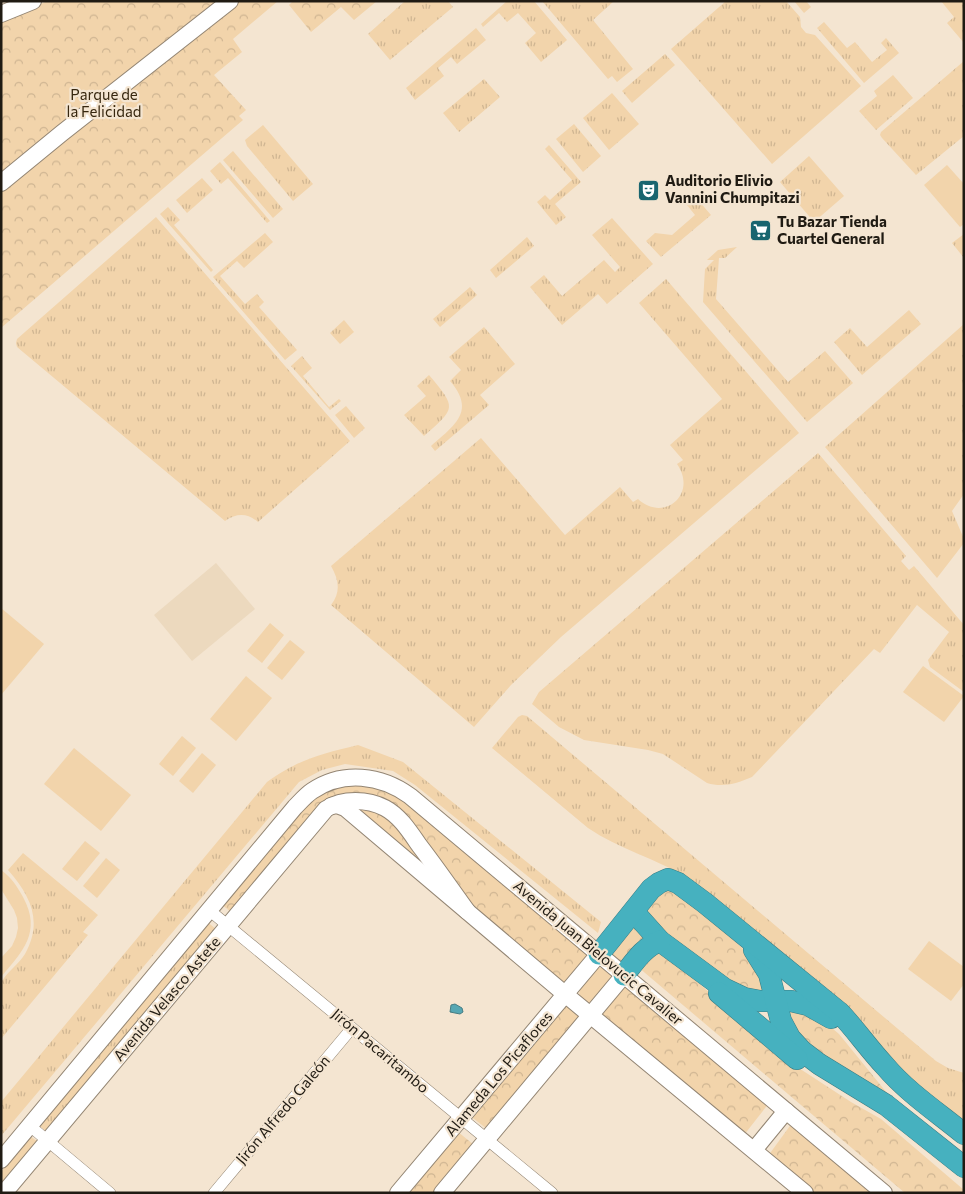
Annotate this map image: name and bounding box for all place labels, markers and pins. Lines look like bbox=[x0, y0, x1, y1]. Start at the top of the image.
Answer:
place label: Auditorio Elivio Vannini Chumpitazi bbox=[665, 171, 800, 206]
theatre icon: Auditorio Elivio Vannini Chumpitazi bbox=[637, 178, 661, 202]
place label: Tu Bazar Tienda Cuartel General bbox=[777, 212, 887, 247]
supermarket icon: Tu Bazar Tienda Cuartel General bbox=[749, 219, 773, 243]

